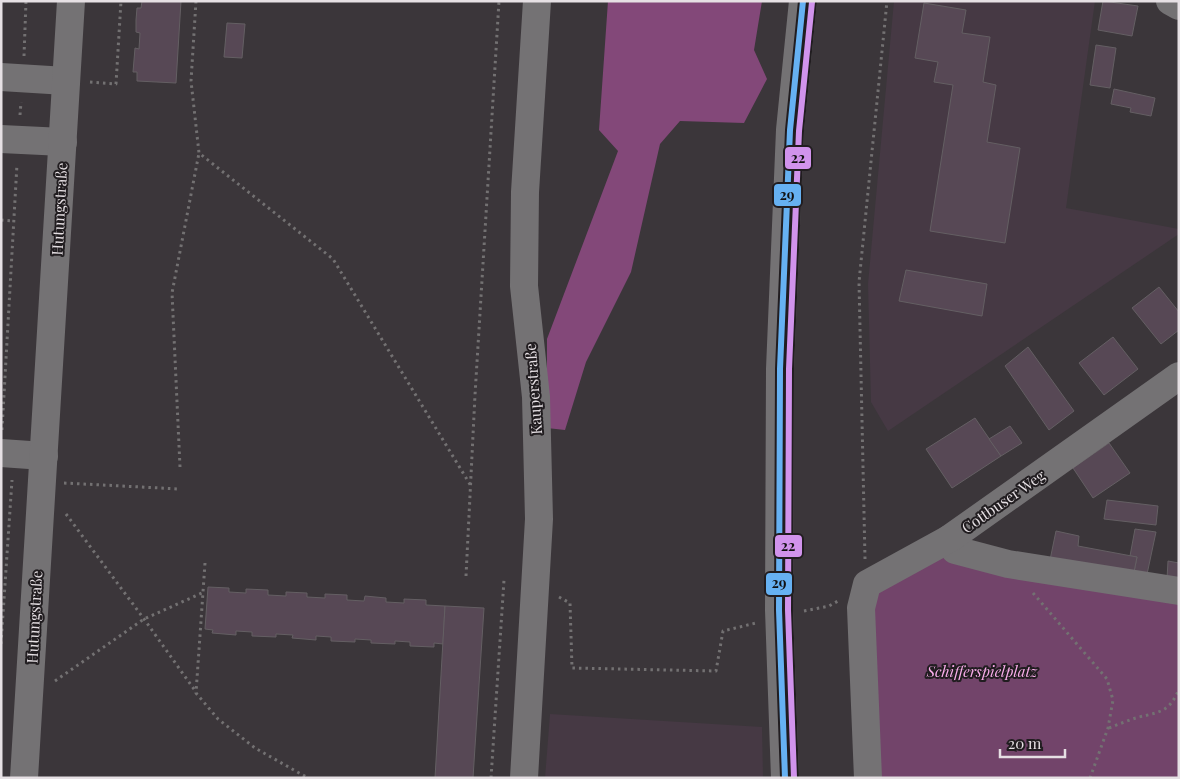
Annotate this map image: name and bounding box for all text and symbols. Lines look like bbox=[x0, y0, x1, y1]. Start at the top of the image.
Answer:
line badge: 22 bbox=[784, 146, 812, 170]
text: 22 bbox=[791, 148, 805, 167]
street label: Hutungstraße bbox=[47, 162, 71, 256]
line badge: 29 bbox=[773, 183, 802, 207]
text: 29 bbox=[779, 185, 795, 204]
street label: Kauperstraße bbox=[520, 343, 546, 435]
street label: Cottbuser Weg bbox=[957, 465, 1049, 537]
line badge: 22 bbox=[774, 534, 803, 558]
text: 22 bbox=[781, 536, 795, 555]
street label: Hutungstraße bbox=[22, 570, 46, 664]
line badge: 29 bbox=[765, 572, 793, 596]
text: 29 bbox=[771, 573, 787, 592]
park label: Schifferspielplatz bbox=[926, 661, 1039, 681]
scale bar bbox=[1000, 726, 1065, 758]
text: 20 m bbox=[1008, 733, 1042, 753]

